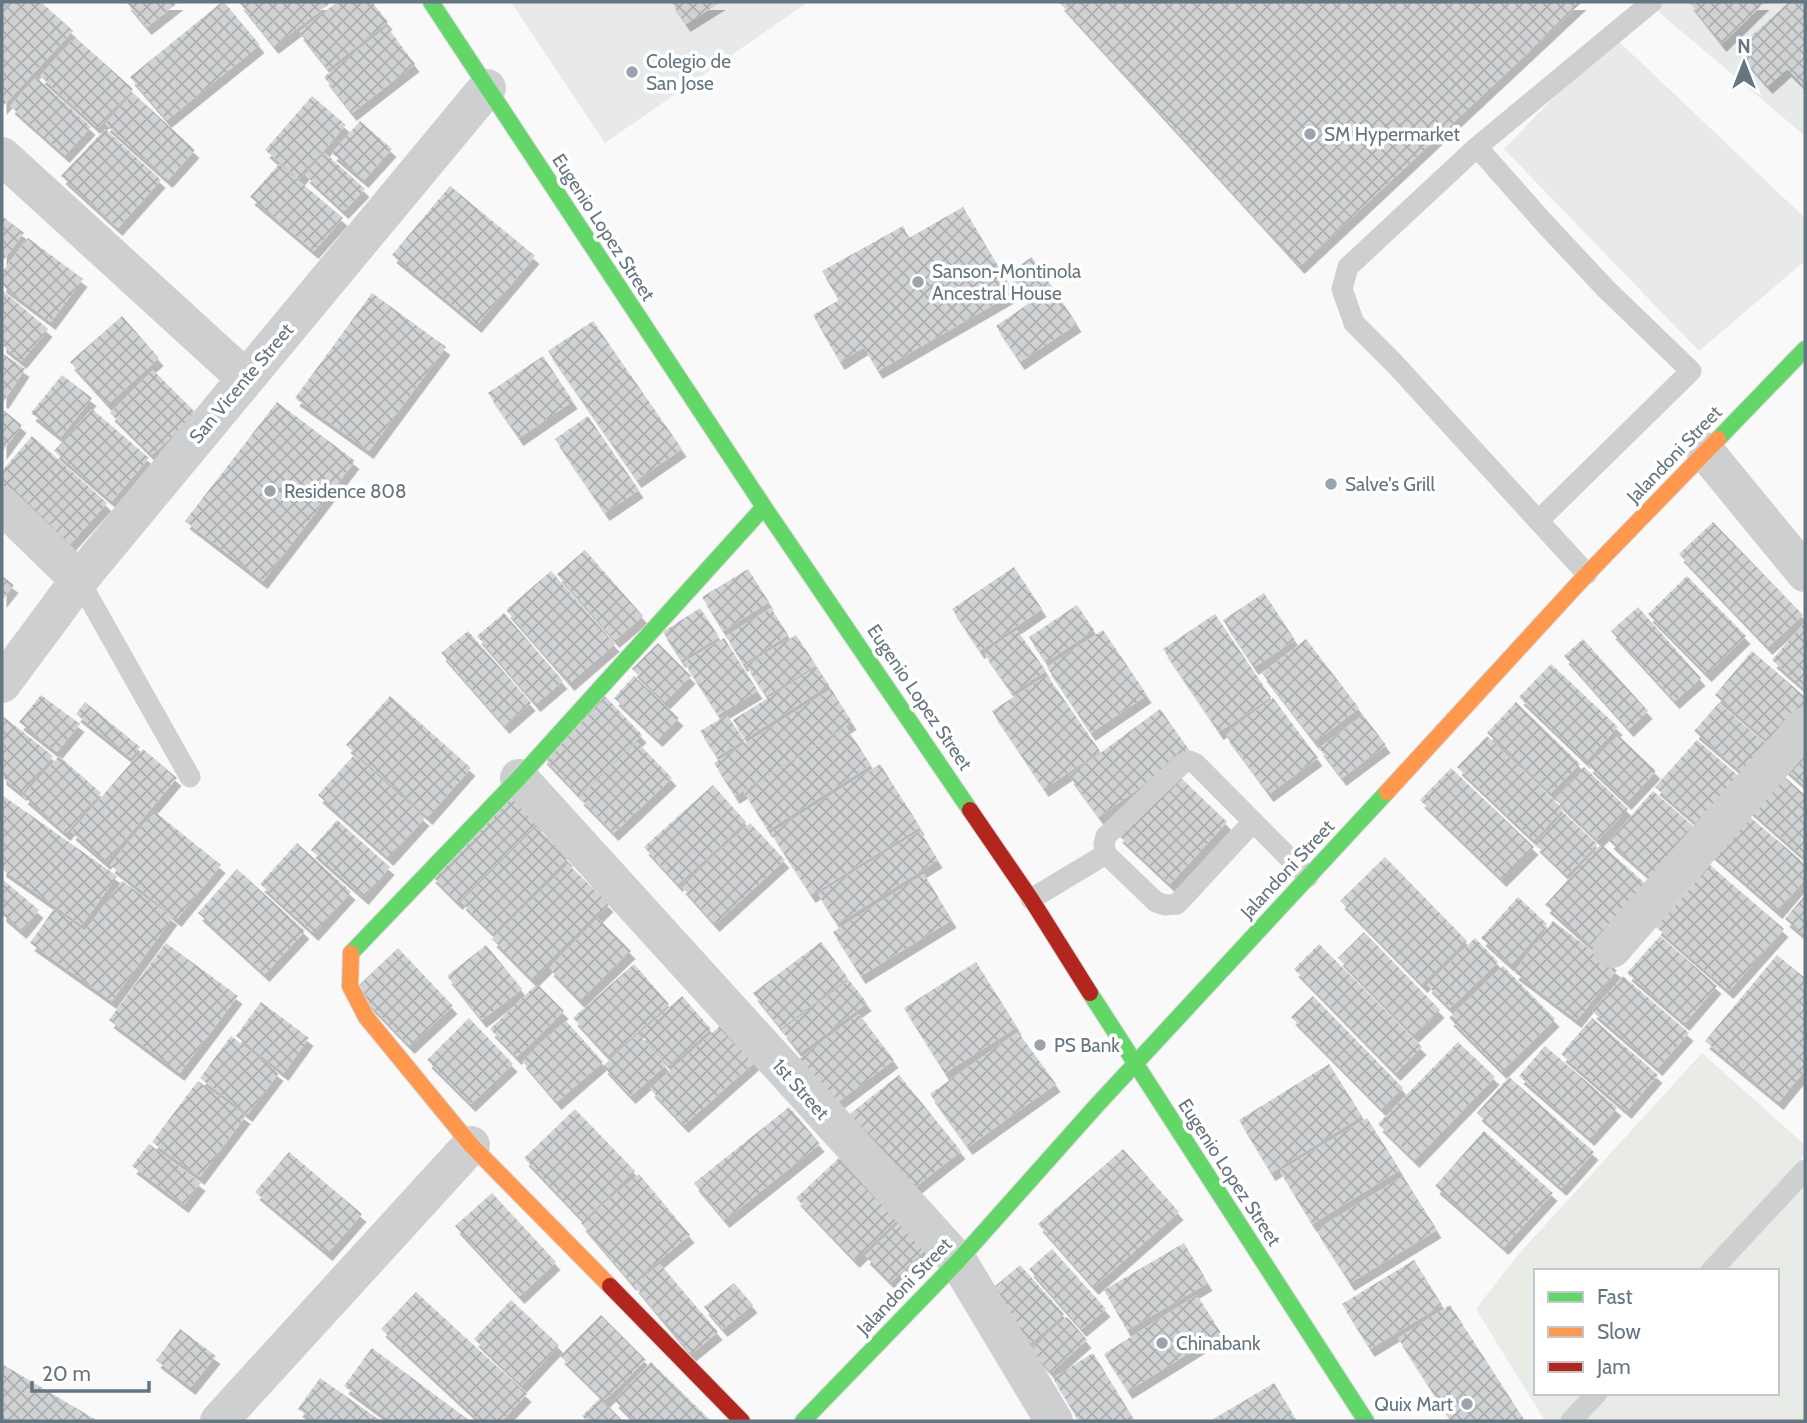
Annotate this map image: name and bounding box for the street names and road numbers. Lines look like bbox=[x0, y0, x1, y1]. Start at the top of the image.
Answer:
street label: Eugenio Lopez Street bbox=[547, 149, 660, 306]
street label: San Vicente Street bbox=[185, 318, 299, 448]
street label: Jalandoni Street bbox=[1621, 400, 1727, 509]
street label: Eugenio Lopez Street bbox=[862, 620, 977, 775]
street label: Jalandoni Street bbox=[1235, 815, 1339, 924]
street label: 1st Street bbox=[767, 1054, 834, 1125]
street label: Eugenio Lopez Street bbox=[1173, 1094, 1286, 1251]
street label: Jalandoni Street bbox=[851, 1232, 957, 1341]

